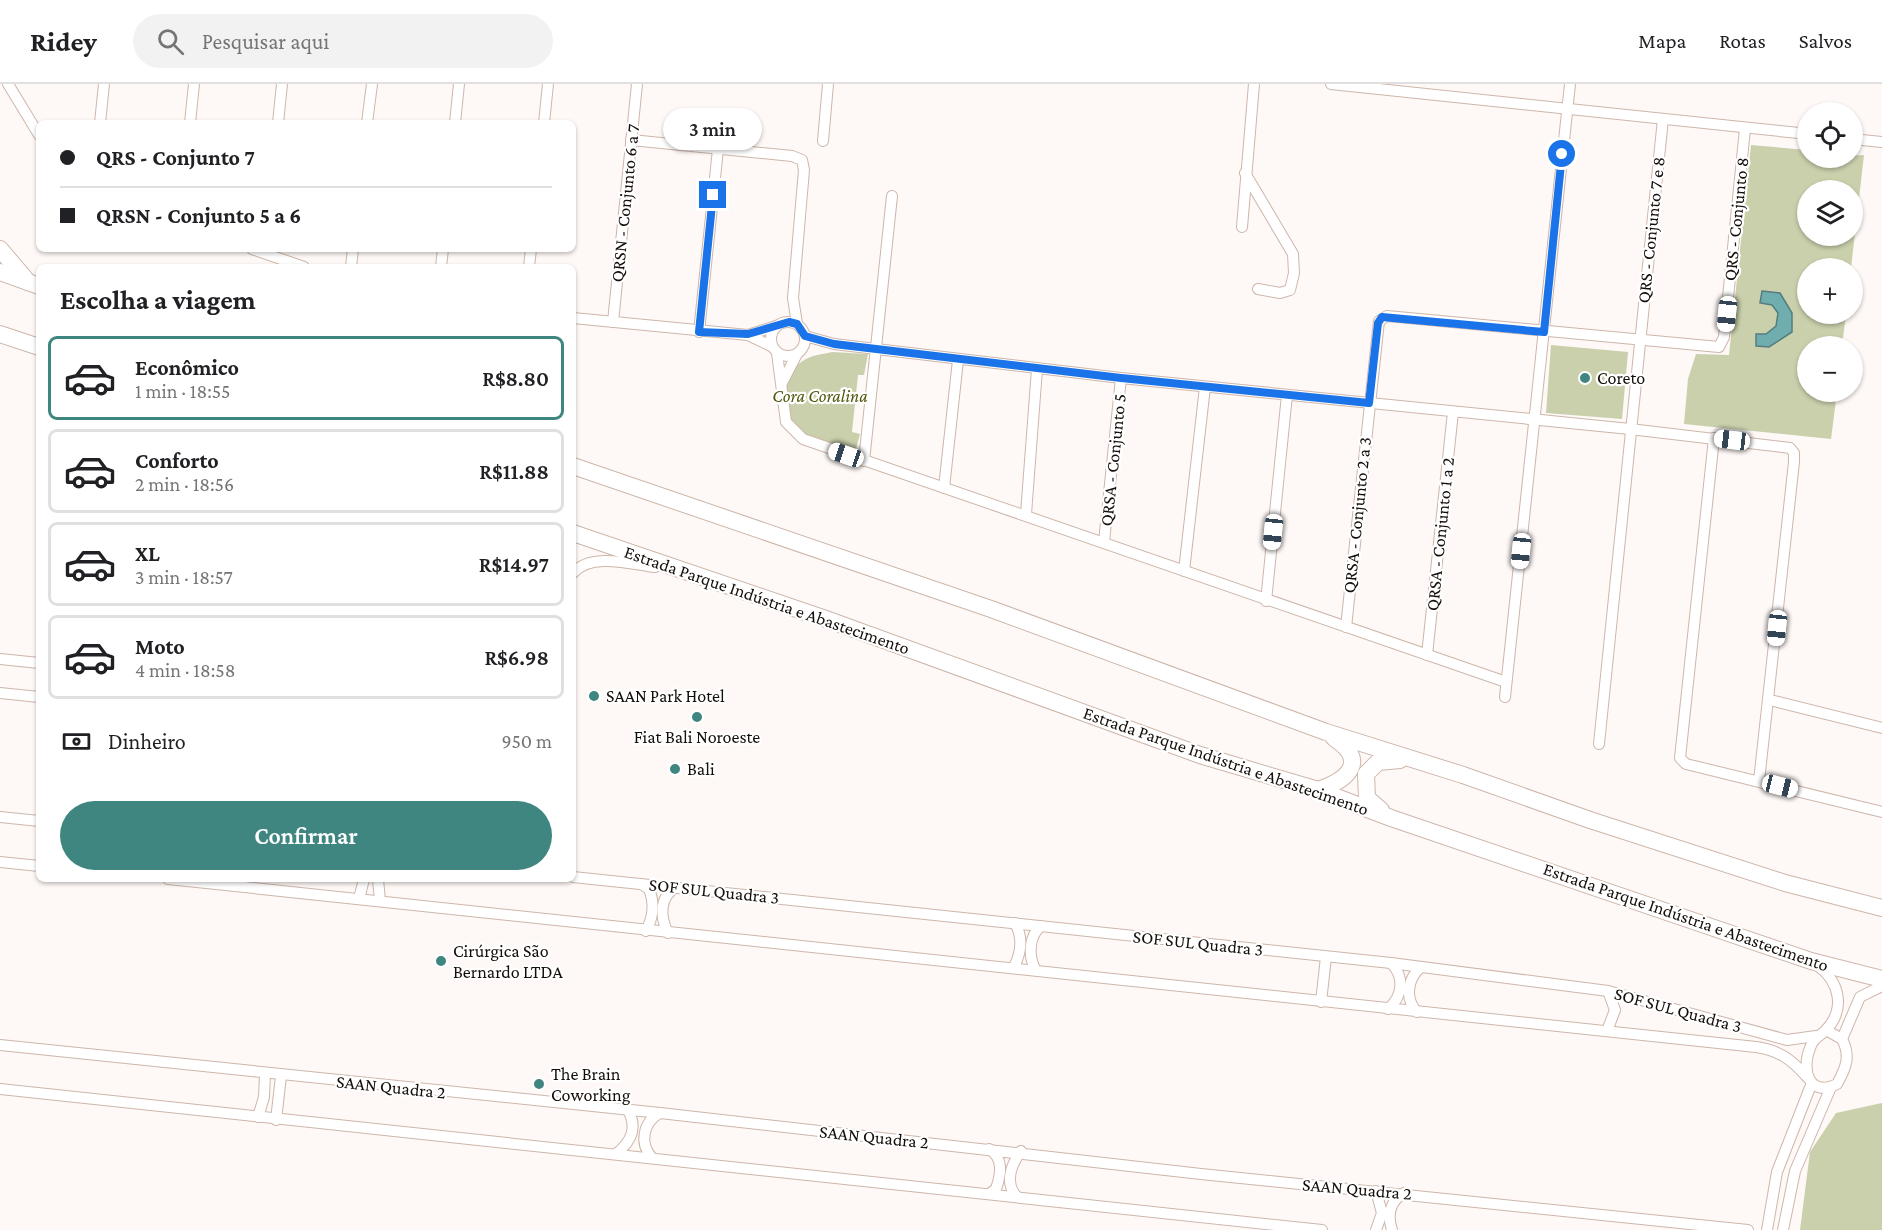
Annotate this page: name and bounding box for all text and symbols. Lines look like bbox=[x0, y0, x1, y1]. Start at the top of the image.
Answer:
search box bbox=[133, 14, 553, 68]
icon: search bbox=[154, 25, 187, 58]
text: Ridey bbox=[30, 26, 97, 57]
text: Pesquisar aqui bbox=[202, 29, 329, 54]
text: Mapa bbox=[1638, 29, 1686, 53]
text: Rotas bbox=[1719, 29, 1766, 53]
text: Salvos bbox=[1799, 29, 1852, 53]
map controls bbox=[1797, 102, 1863, 402]
button: locate bbox=[1797, 102, 1863, 168]
callout: 3 min bbox=[664, 108, 762, 150]
text: 3 min bbox=[689, 118, 736, 140]
street label: QRSN - Conjunto 6 a 7 bbox=[607, 123, 644, 283]
route start bbox=[1548, 140, 1575, 167]
text: QRS - Conjunto 7 bbox=[96, 145, 255, 170]
street label: QRS - Conjunto 7 e 8 bbox=[1633, 156, 1670, 304]
street label: QRS - Conjunto 8 bbox=[1720, 156, 1753, 282]
button: layers bbox=[1797, 180, 1863, 246]
route end bbox=[699, 181, 726, 208]
text: QRSN - Conjunto 5 a 6 bbox=[96, 203, 301, 228]
button: + bbox=[1797, 258, 1863, 324]
text: Escolha a viagem bbox=[60, 285, 256, 315]
car bbox=[1716, 295, 1738, 333]
button: − bbox=[1797, 336, 1863, 402]
icon: car bbox=[63, 351, 117, 405]
text: Econômico bbox=[135, 355, 239, 380]
text: R$8.80 bbox=[482, 366, 549, 391]
place label: Coreto bbox=[1597, 368, 1645, 388]
marker: Coreto bbox=[1578, 371, 1592, 385]
text: 1 min · 18:55 bbox=[135, 380, 230, 402]
park label: Cora Coralina bbox=[772, 386, 868, 406]
street label: QRSA - Conjunto 5 bbox=[1096, 393, 1131, 527]
car bbox=[1713, 429, 1751, 451]
street label: QRSA - Conjunto 2 a 3 bbox=[1339, 436, 1376, 594]
car bbox=[826, 441, 866, 469]
icon: car bbox=[63, 444, 117, 498]
text: Conforto bbox=[135, 448, 219, 473]
street label: QRSA - Conjunto 1 a 2 bbox=[1422, 456, 1459, 612]
text: R$11.88 bbox=[479, 459, 549, 484]
text: 2 min · 18:56 bbox=[135, 473, 234, 495]
car bbox=[1262, 513, 1284, 551]
car bbox=[1510, 532, 1532, 570]
icon: car bbox=[63, 537, 117, 591]
text: XL bbox=[135, 541, 160, 566]
street label: Estrada Parque Indústria e Abastecimento bbox=[622, 542, 912, 658]
text: R$14.97 bbox=[479, 552, 549, 577]
text: 3 min · 18:57 bbox=[135, 566, 233, 588]
car bbox=[1766, 609, 1788, 647]
icon: car bbox=[63, 630, 117, 684]
text: Moto bbox=[135, 634, 185, 659]
text: R$6.98 bbox=[484, 645, 549, 670]
text: 4 min · 18:58 bbox=[135, 659, 236, 681]
place label: SAAN Park Hotel bbox=[606, 686, 725, 706]
marker: SAAN Park Hotel bbox=[587, 689, 601, 703]
street label: Estrada Parque Indústria e Abastecimento bbox=[1081, 703, 1371, 819]
marker: Fiat Bali Noroeste bbox=[690, 710, 704, 724]
icon: cash bbox=[60, 725, 93, 758]
place label: Fiat Bali Noroeste bbox=[634, 727, 760, 747]
text: Dinheiro bbox=[108, 729, 186, 754]
text: 950 m bbox=[501, 730, 552, 752]
place label: Bali bbox=[687, 759, 715, 779]
marker: Bali bbox=[668, 762, 682, 776]
car bbox=[1760, 773, 1800, 799]
button: Confirmar bbox=[60, 801, 552, 870]
street label: Estrada Parque Indústria e Abastecimento bbox=[1541, 859, 1831, 975]
street label: SOF SUL Quadra 3 bbox=[648, 874, 780, 908]
street label: SOF SUL Quadra 3 bbox=[1132, 926, 1264, 960]
place label: Cirúrgica São Bernardo LTDA bbox=[453, 941, 563, 982]
marker: Cirúrgica São Bernardo LTDA bbox=[434, 954, 448, 968]
street label: SOF SUL Quadra 3 bbox=[1612, 983, 1744, 1037]
place label: The Brain Coworking bbox=[551, 1064, 631, 1105]
street label: SAAN Quadra 2 bbox=[335, 1071, 447, 1103]
marker: The Brain Coworking bbox=[532, 1077, 546, 1091]
street label: SAAN Quadra 2 bbox=[818, 1121, 930, 1153]
street label: SAAN Quadra 2 bbox=[1301, 1174, 1413, 1204]

